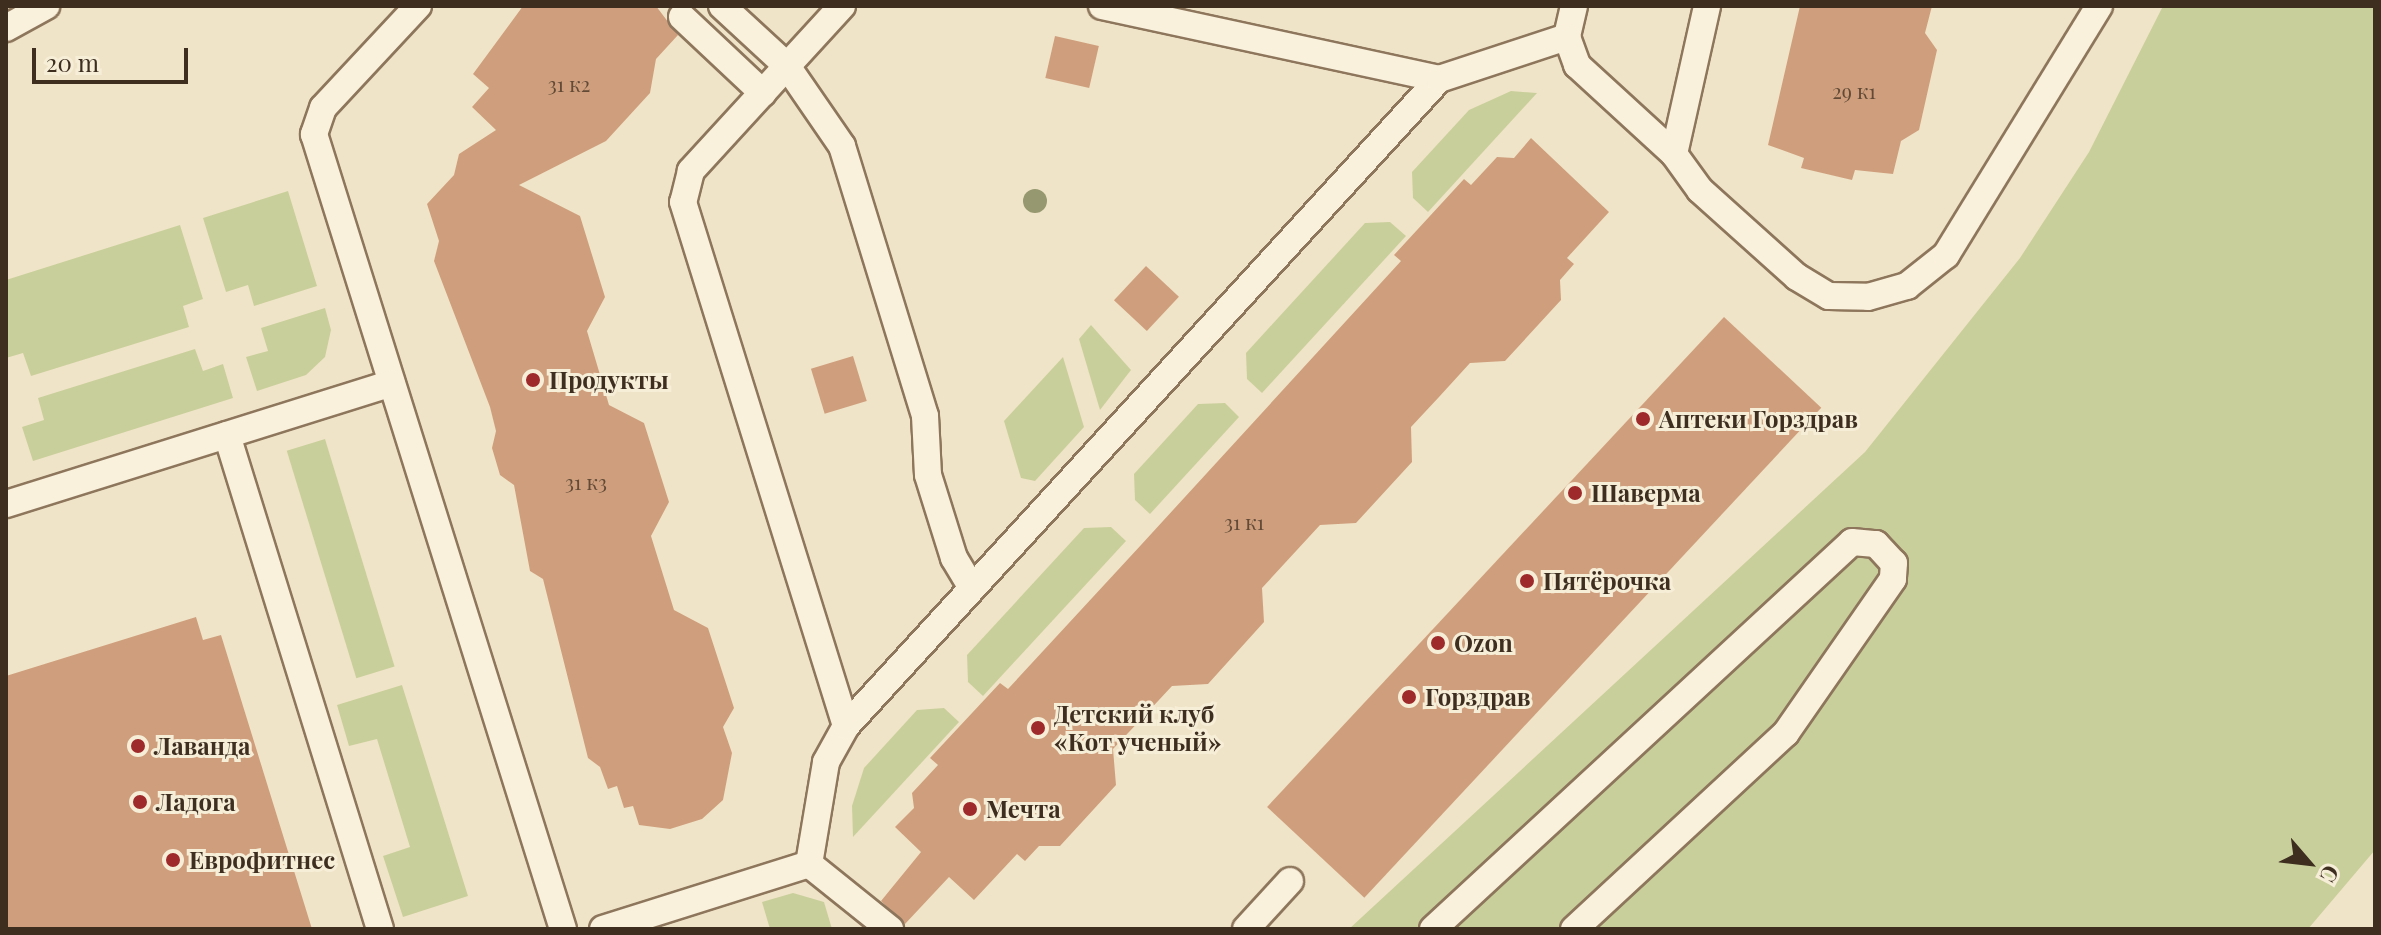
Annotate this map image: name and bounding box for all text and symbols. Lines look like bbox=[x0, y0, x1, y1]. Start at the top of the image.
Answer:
scale bar bbox=[36, 32, 192, 82]
text: 20 m bbox=[46, 46, 99, 78]
house number: 31 к2 bbox=[548, 71, 590, 95]
house number: 29 к1 bbox=[1832, 78, 1876, 102]
place label: Продукты bbox=[549, 366, 669, 394]
marker: Продукты bbox=[524, 371, 542, 389]
place label: Аптеки Горздрав bbox=[1659, 405, 1858, 433]
marker: Аптеки Горздрав bbox=[1634, 410, 1652, 428]
house number: 31 к3 bbox=[565, 469, 607, 493]
place label: Шаверма bbox=[1591, 479, 1701, 507]
marker: Шаверма bbox=[1566, 484, 1584, 502]
house number: 31 к1 bbox=[1224, 509, 1264, 533]
place label: Пятёрочка bbox=[1543, 567, 1671, 595]
marker: Пятёрочка bbox=[1518, 572, 1536, 590]
place label: Ozon bbox=[1454, 629, 1513, 657]
marker: Ozon bbox=[1429, 634, 1447, 652]
place label: Горздрав bbox=[1425, 683, 1531, 711]
marker: Горздрав bbox=[1400, 688, 1418, 706]
place label: Детский клуб «Кот ученый» bbox=[1054, 700, 1221, 756]
marker: Детский клуб «Кот ученый» bbox=[1029, 719, 1047, 737]
place label: Лаванда bbox=[154, 732, 251, 760]
marker: Лаванда bbox=[129, 737, 147, 755]
place label: Ладога bbox=[156, 788, 236, 816]
marker: Ладога bbox=[131, 793, 149, 811]
place label: Мечта bbox=[986, 795, 1061, 823]
marker: Мечта bbox=[961, 800, 979, 818]
north arrow bbox=[2269, 823, 2349, 903]
place label: Еврофитнес bbox=[189, 846, 335, 874]
marker: Еврофитнес bbox=[164, 851, 182, 869]
text: С bbox=[2313, 860, 2347, 888]

